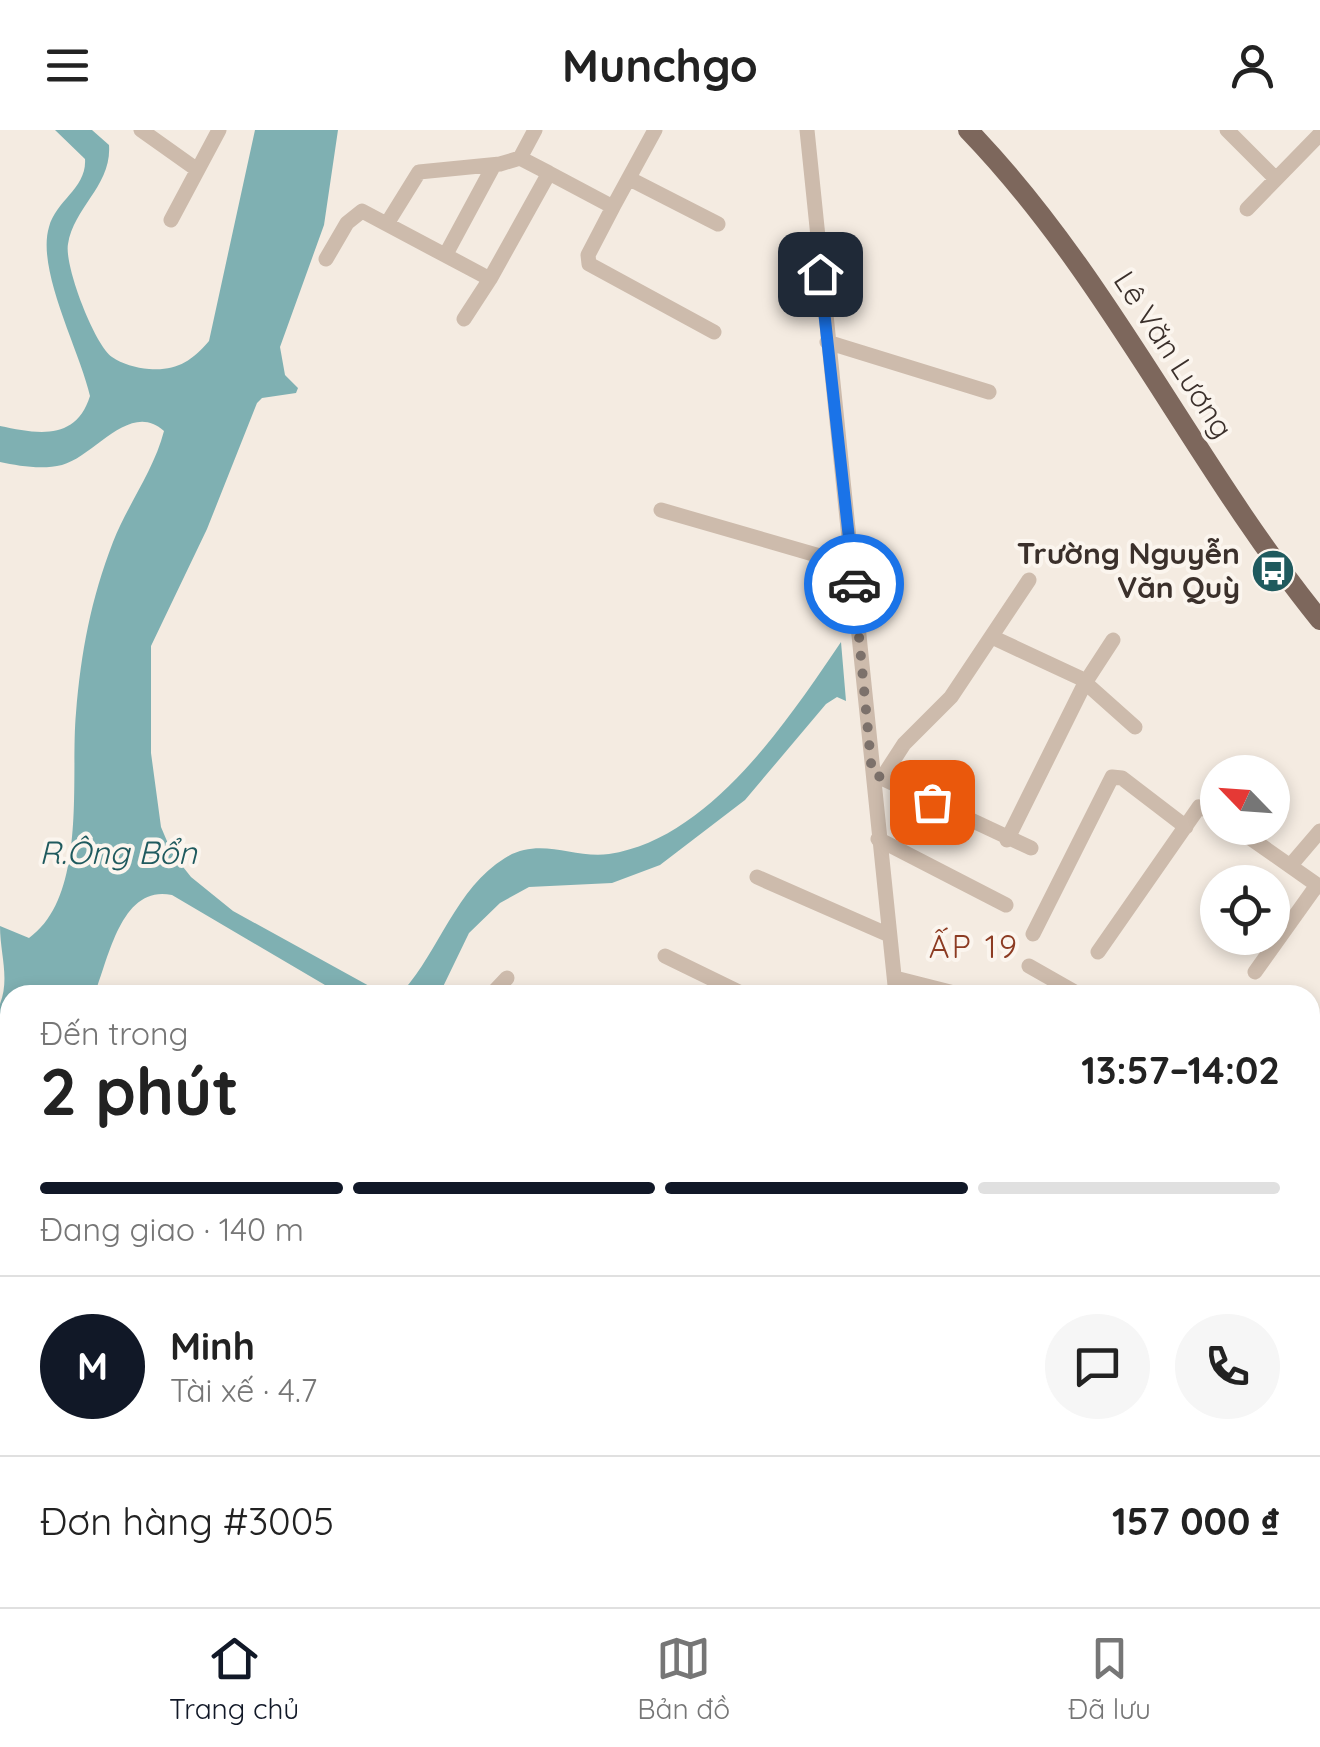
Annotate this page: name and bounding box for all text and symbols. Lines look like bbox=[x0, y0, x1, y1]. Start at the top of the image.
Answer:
text: Munchgo bbox=[562, 37, 758, 93]
icon: menu bbox=[40, 38, 95, 93]
icon: person bbox=[1225, 38, 1280, 93]
pin bbox=[778, 232, 863, 317]
icon: home bbox=[793, 247, 848, 302]
street label: Lê Văn Lương bbox=[1106, 264, 1242, 445]
courier bbox=[804, 534, 904, 634]
place label: Trường Nguyễn Văn Quỳ bbox=[1017, 534, 1240, 606]
bus stop icon: Trường Nguyễn Văn Quỳ bbox=[1250, 548, 1296, 594]
icon: car bbox=[827, 557, 882, 612]
north arrow bbox=[1200, 755, 1290, 845]
map controls bbox=[1200, 755, 1290, 955]
pin bbox=[890, 760, 975, 845]
icon: bag bbox=[905, 775, 960, 830]
water label: R.Ông Bổn bbox=[39, 832, 198, 872]
button: locate bbox=[1200, 865, 1290, 955]
district label: ẤP 19 bbox=[929, 926, 1019, 966]
text: Đến trong bbox=[40, 1013, 189, 1053]
text: 13:57–14:02 bbox=[1081, 1046, 1280, 1094]
text: 2 phút bbox=[40, 1050, 239, 1131]
text: Đang giao · 140 m bbox=[40, 1209, 304, 1249]
button: chat bbox=[1045, 1314, 1150, 1419]
button: phone bbox=[1175, 1314, 1280, 1419]
text: Minh bbox=[170, 1322, 255, 1370]
text: M bbox=[77, 1342, 108, 1390]
text: Tài xế · 4.7 bbox=[170, 1370, 317, 1410]
text: Đơn hàng #3005 bbox=[40, 1497, 334, 1545]
text: 157 000 ₫ bbox=[1112, 1497, 1280, 1545]
tab: Trang chủ bbox=[169, 1631, 299, 1726]
tab: Bản đồ bbox=[637, 1631, 730, 1726]
tab: Đã lưu bbox=[1068, 1631, 1151, 1726]

